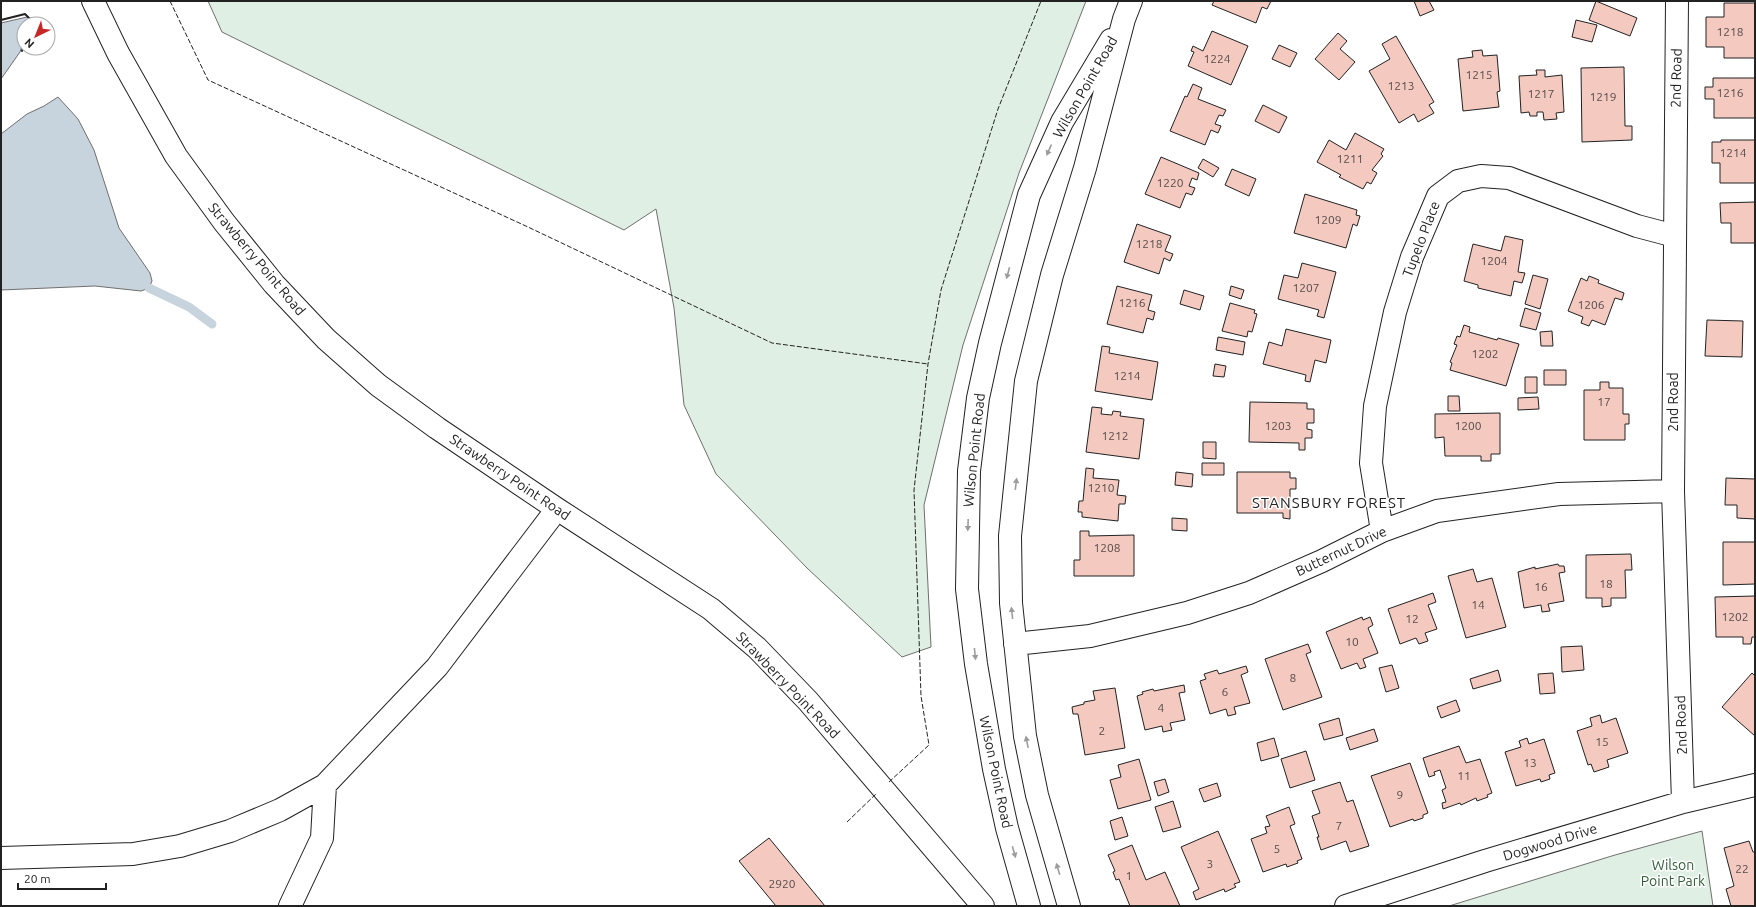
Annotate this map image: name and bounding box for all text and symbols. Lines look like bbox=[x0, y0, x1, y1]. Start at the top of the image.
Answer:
north arrow bbox=[16, 16, 56, 56]
house number: 1218 bbox=[1716, 25, 1744, 38]
street label: Wilson Point Road bbox=[1049, 33, 1121, 141]
text: N bbox=[22, 36, 36, 51]
street label: 2nd Road bbox=[1667, 48, 1685, 108]
house number: 1224 bbox=[1203, 52, 1231, 65]
house number: 1215 bbox=[1465, 68, 1493, 81]
house number: 1213 bbox=[1387, 79, 1415, 92]
house number: 1216 bbox=[1716, 86, 1744, 99]
house number: 1217 bbox=[1527, 87, 1555, 100]
house number: 1219 bbox=[1589, 90, 1617, 103]
one-way arrow bbox=[1046, 144, 1052, 156]
house number: 1214 bbox=[1719, 146, 1747, 159]
house number: 1211 bbox=[1336, 152, 1364, 165]
house number: 1220 bbox=[1156, 176, 1184, 189]
street label: Tupelo Place bbox=[1399, 199, 1443, 279]
street label: Strawberry Point Road bbox=[205, 200, 309, 318]
house number: 1209 bbox=[1314, 213, 1342, 226]
house number: 1218 bbox=[1135, 237, 1163, 250]
house number: 1204 bbox=[1480, 254, 1508, 267]
one-way arrow bbox=[1005, 267, 1011, 279]
house number: 1207 bbox=[1292, 281, 1320, 294]
house number: 1216 bbox=[1118, 296, 1146, 309]
house number: 1206 bbox=[1577, 298, 1605, 311]
house number: 1202 bbox=[1471, 347, 1499, 360]
house number: 1214 bbox=[1113, 369, 1141, 382]
street label: 2nd Road bbox=[1665, 372, 1681, 432]
street label: Wilson Point Road bbox=[960, 392, 988, 508]
house number: 17 bbox=[1597, 395, 1611, 408]
house number: 1203 bbox=[1264, 419, 1292, 432]
house number: 1200 bbox=[1454, 419, 1482, 432]
house number: 1212 bbox=[1101, 429, 1129, 442]
street label: Strawberry Point Road bbox=[447, 431, 573, 523]
one-way arrow bbox=[1013, 478, 1019, 490]
house number: 1210 bbox=[1087, 481, 1115, 494]
district label: STANSBURY FOREST bbox=[1252, 494, 1406, 511]
one-way arrow bbox=[965, 519, 971, 532]
street label: Butternut Drive bbox=[1293, 523, 1389, 579]
house number: 1208 bbox=[1093, 541, 1121, 554]
house number: 18 bbox=[1599, 577, 1613, 590]
house number: 16 bbox=[1534, 580, 1548, 593]
house number: 14 bbox=[1471, 598, 1485, 611]
one-way arrow bbox=[1009, 607, 1015, 619]
house number: 1202 bbox=[1721, 610, 1749, 623]
house number: 12 bbox=[1405, 612, 1419, 625]
street label: Strawberry Point Road bbox=[733, 628, 843, 742]
house number: 10 bbox=[1345, 635, 1359, 648]
one-way arrow bbox=[971, 648, 978, 660]
house number: 8 bbox=[1290, 671, 1297, 684]
house number: 6 bbox=[1222, 685, 1229, 698]
street label: 2nd Road bbox=[1672, 695, 1690, 755]
house number: 4 bbox=[1158, 701, 1165, 714]
street label: Wilson Point Road bbox=[976, 714, 1016, 830]
house number: 2 bbox=[1099, 724, 1105, 737]
house number: 15 bbox=[1595, 735, 1609, 748]
one-way arrow bbox=[1023, 736, 1029, 749]
house number: 13 bbox=[1523, 756, 1537, 769]
house number: 11 bbox=[1457, 769, 1471, 782]
house number: 9 bbox=[1397, 788, 1403, 801]
house number: 7 bbox=[1336, 819, 1342, 832]
street label: Dogwood Drive bbox=[1501, 820, 1599, 864]
house number: 5 bbox=[1274, 842, 1280, 855]
one-way arrow bbox=[1011, 847, 1017, 859]
house number: 3 bbox=[1207, 857, 1213, 870]
park label: Wilson Point Park bbox=[1641, 857, 1705, 889]
one-way arrow bbox=[1055, 862, 1061, 874]
house number: 22 bbox=[1735, 862, 1749, 875]
scale bar bbox=[18, 865, 106, 891]
house number: 1 bbox=[1126, 869, 1132, 882]
text: 20 m bbox=[24, 872, 51, 885]
house number: 2920 bbox=[768, 877, 796, 890]

